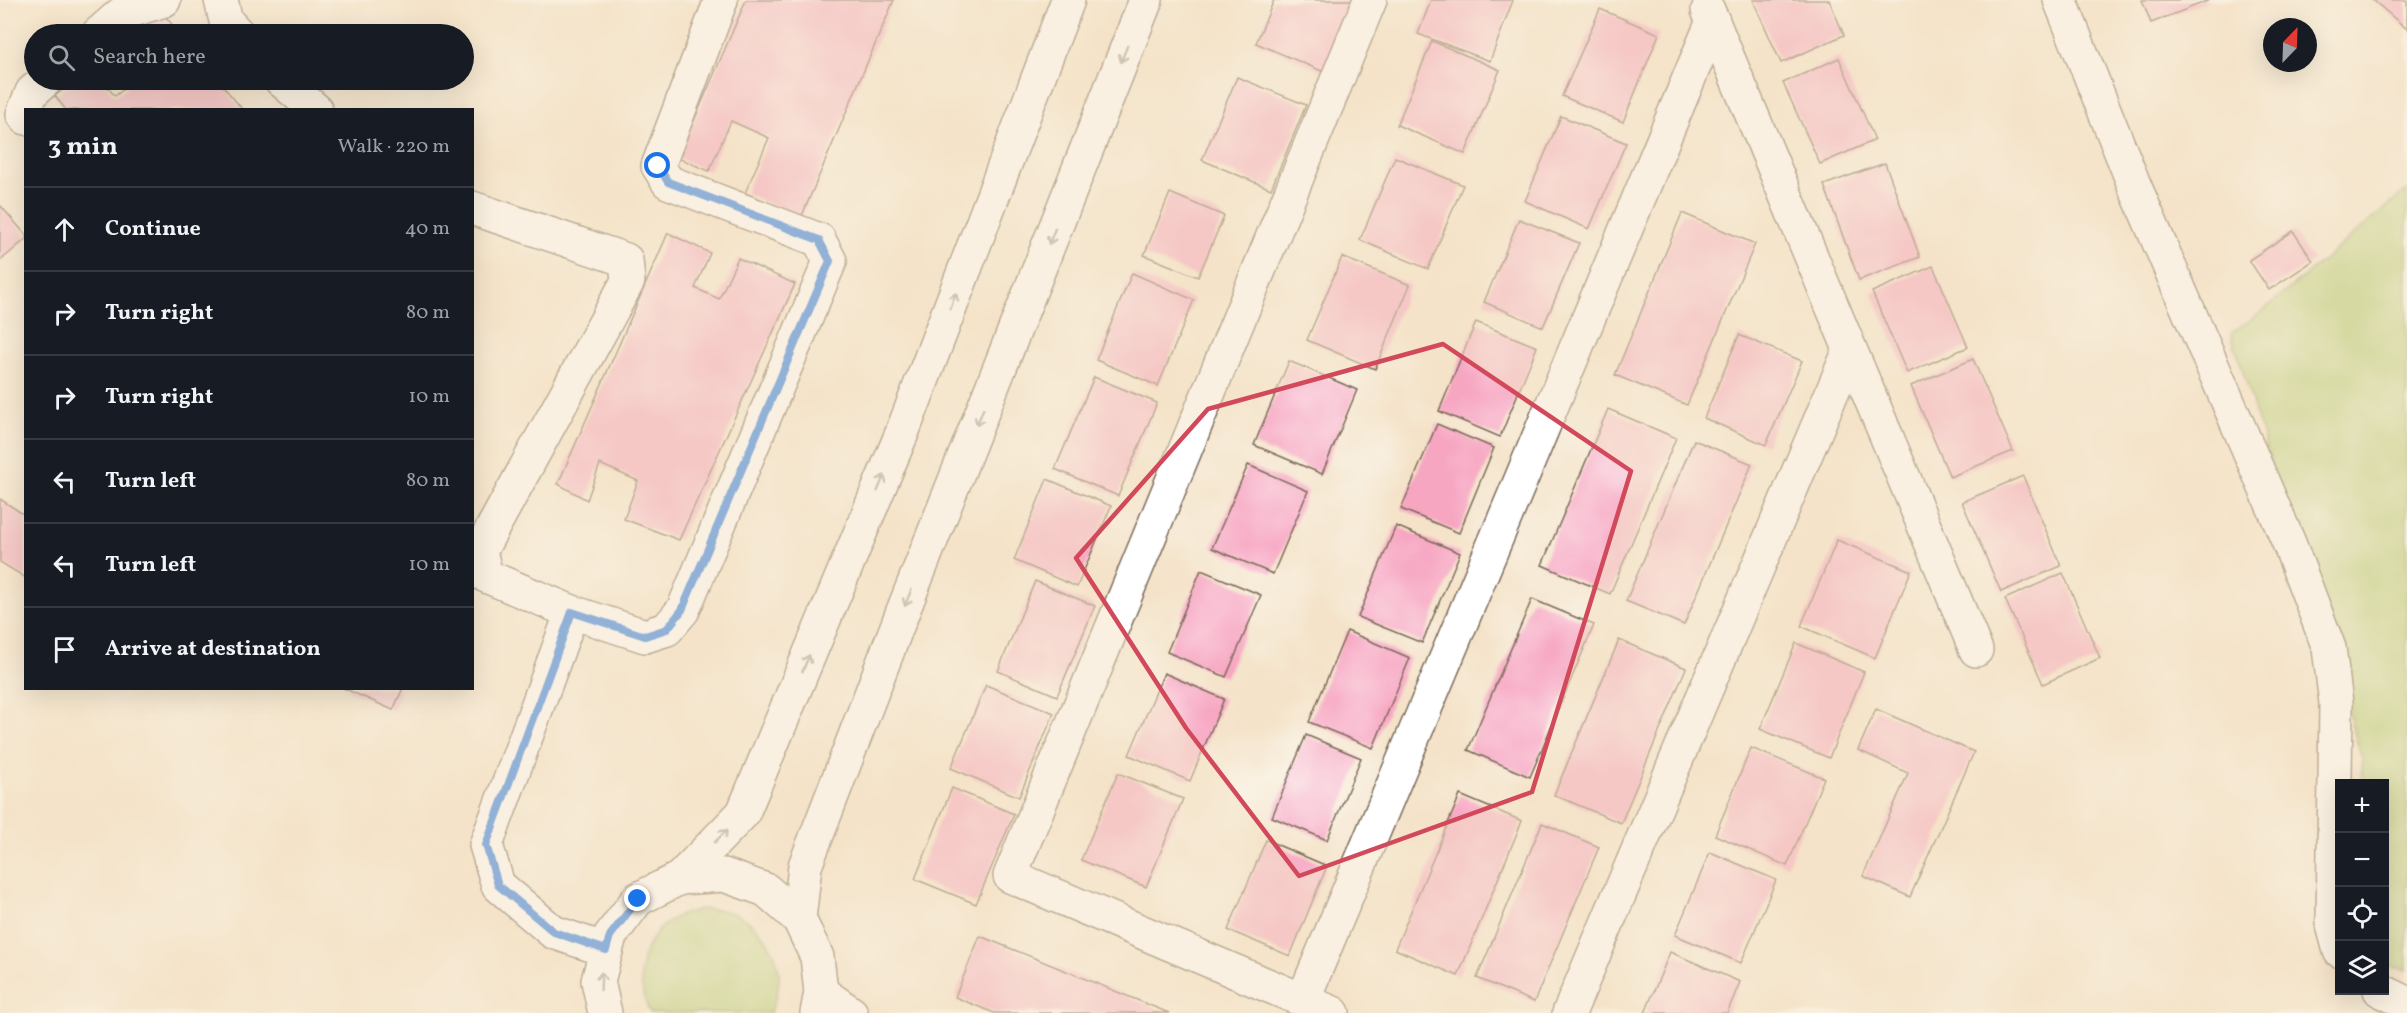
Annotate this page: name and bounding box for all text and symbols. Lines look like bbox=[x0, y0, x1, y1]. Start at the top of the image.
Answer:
north arrow bbox=[2263, 18, 2317, 72]
search box bbox=[24, 24, 474, 90]
icon: search bbox=[45, 41, 78, 74]
text: Search here bbox=[93, 42, 206, 73]
one-way arrow bbox=[1118, 45, 1129, 63]
text: 3 min bbox=[48, 129, 118, 165]
text: Walk · 220 m bbox=[338, 133, 450, 161]
route start bbox=[644, 152, 670, 178]
icon: ahead bbox=[48, 213, 81, 246]
text: Continue bbox=[105, 214, 201, 245]
text: 40 m bbox=[405, 215, 450, 243]
one-way arrow bbox=[1046, 226, 1057, 244]
one-way arrow bbox=[948, 292, 959, 311]
icon: right bbox=[48, 297, 81, 330]
text: Turn right bbox=[105, 298, 213, 329]
text: 80 m bbox=[406, 299, 450, 327]
icon: right bbox=[48, 381, 81, 414]
text: Turn right bbox=[105, 382, 213, 413]
text: 10 m bbox=[409, 383, 450, 411]
one-way arrow bbox=[974, 407, 985, 426]
icon: left bbox=[48, 465, 81, 498]
text: Turn left bbox=[105, 466, 196, 497]
text: 80 m bbox=[406, 467, 450, 495]
one-way arrow bbox=[876, 474, 887, 492]
icon: left bbox=[48, 549, 81, 582]
text: Turn left bbox=[105, 550, 196, 581]
text: 10 m bbox=[409, 551, 450, 579]
one-way arrow bbox=[902, 588, 913, 607]
icon: arrive bbox=[48, 633, 81, 666]
text: Arrive at destination bbox=[105, 634, 321, 665]
one-way arrow bbox=[801, 654, 812, 672]
map controls bbox=[2335, 779, 2389, 995]
button: + bbox=[2335, 779, 2389, 833]
one-way arrow bbox=[713, 828, 728, 843]
button: − bbox=[2335, 833, 2389, 887]
route end bbox=[624, 885, 650, 911]
button: locate bbox=[2335, 887, 2389, 941]
button: layers bbox=[2335, 941, 2389, 995]
one-way arrow bbox=[595, 972, 606, 991]

